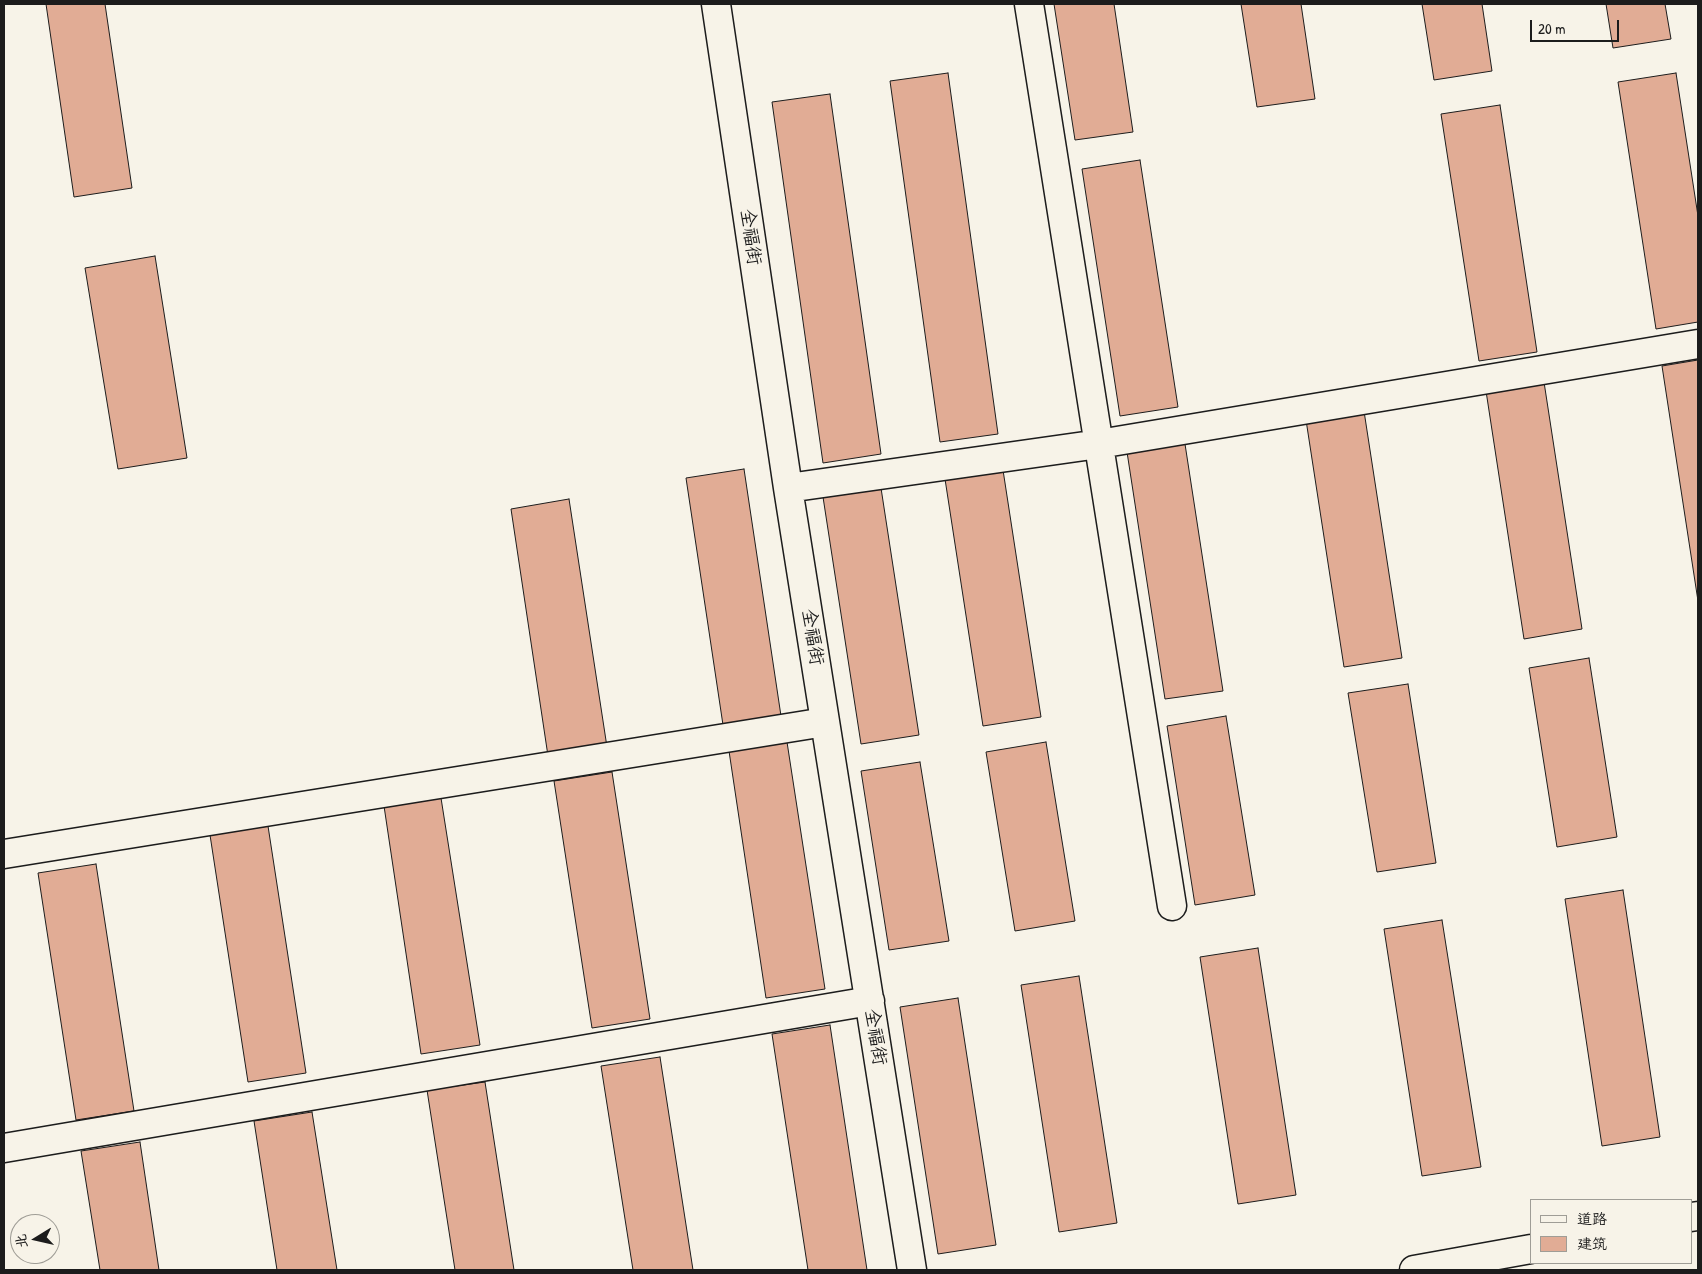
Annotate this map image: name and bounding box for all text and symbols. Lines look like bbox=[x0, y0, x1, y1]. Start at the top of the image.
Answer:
scale bar bbox=[1532, 10, 1621, 42]
text: 20 m bbox=[1538, 18, 1565, 39]
street label: 全福街 bbox=[735, 207, 765, 267]
street label: 全福街 bbox=[796, 607, 828, 667]
street label: 全福街 bbox=[859, 1007, 891, 1067]
legend bbox=[1530, 1199, 1692, 1264]
text: 道路 bbox=[1577, 1208, 1607, 1229]
north arrow bbox=[10, 1214, 60, 1264]
text: 北 bbox=[10, 1233, 31, 1250]
text: 建筑 bbox=[1577, 1233, 1607, 1254]

